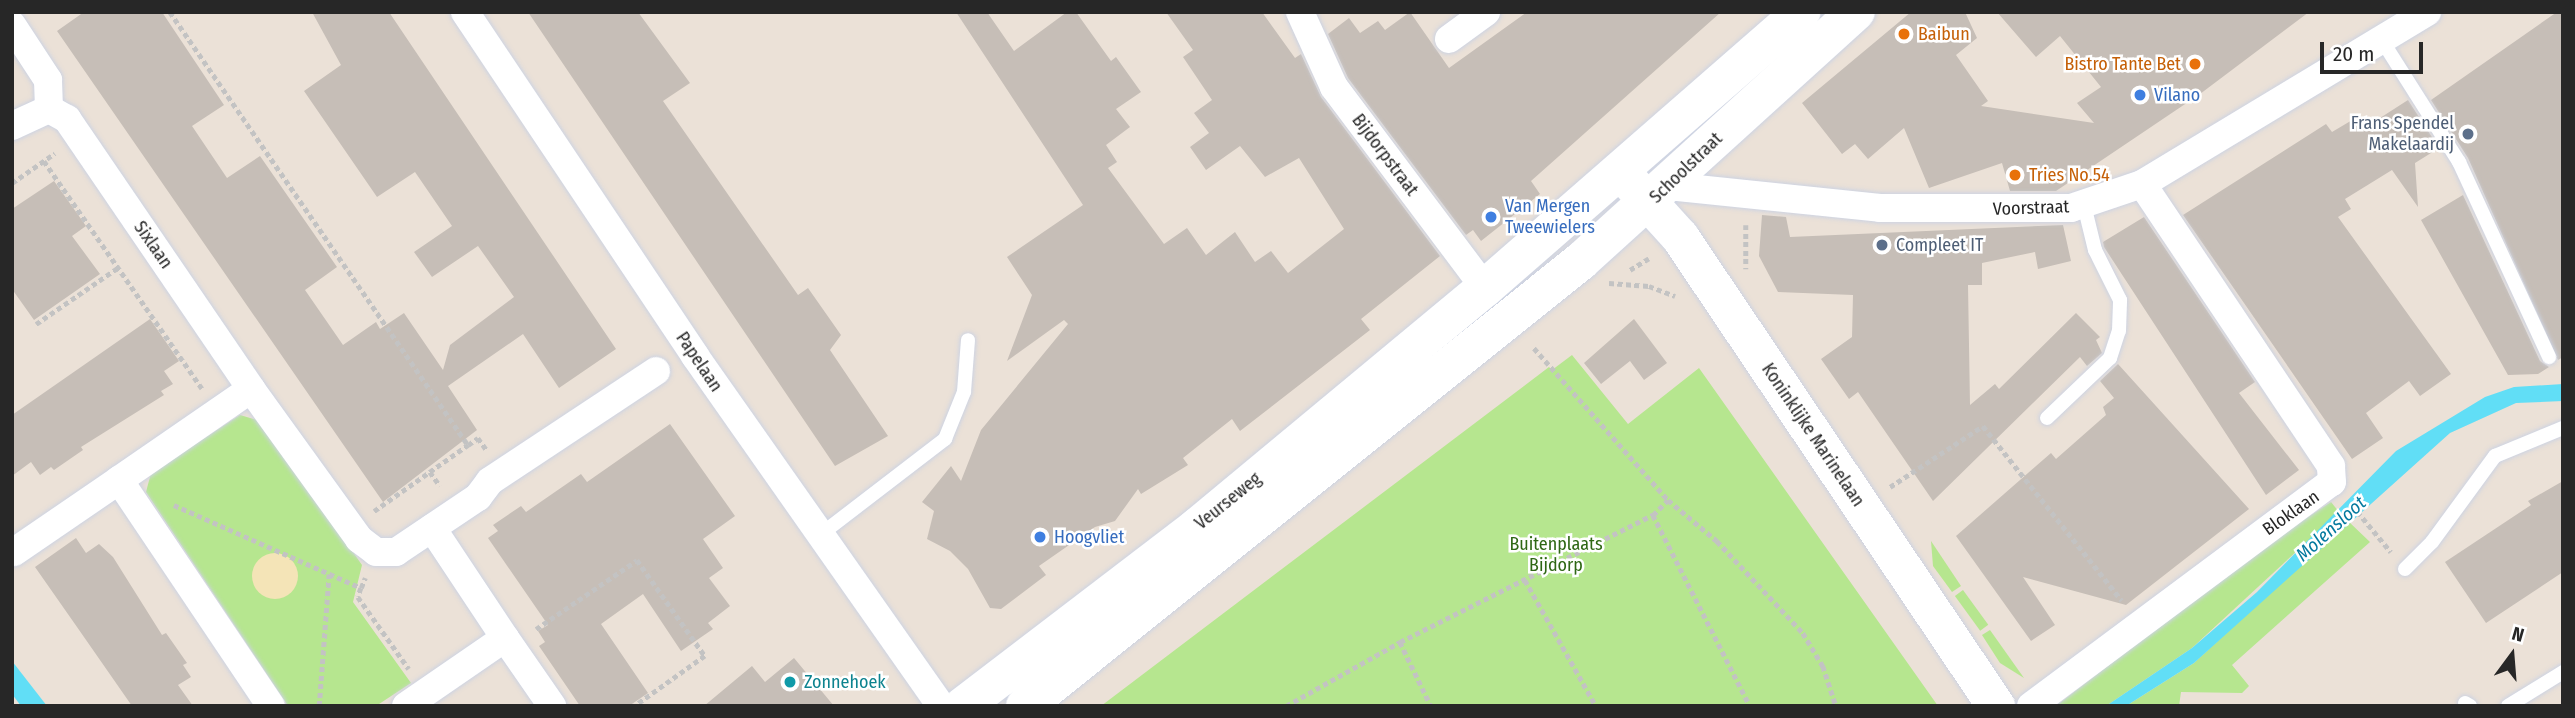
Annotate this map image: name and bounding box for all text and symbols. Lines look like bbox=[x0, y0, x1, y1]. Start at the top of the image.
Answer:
place label: Baibun bbox=[1918, 23, 1970, 45]
marker: Baibun bbox=[1896, 26, 1912, 42]
scale bar bbox=[2323, 28, 2426, 72]
text: 20 m bbox=[2333, 41, 2374, 67]
place label: Bistro Tante Bet bbox=[2064, 53, 2181, 75]
marker: Bistro Tante Bet bbox=[2187, 56, 2203, 72]
place label: Vilano bbox=[2154, 84, 2200, 106]
marker: Vilano bbox=[2132, 87, 2148, 103]
street label: Bijdorpstraat bbox=[1347, 110, 1423, 200]
place label: Frans Spendel Makelaardij bbox=[2351, 113, 2454, 156]
marker: Frans Spendel Makelaardij bbox=[2460, 126, 2476, 142]
street label: Schoolstraat bbox=[1645, 128, 1727, 208]
place label: Tries No.54 bbox=[2029, 164, 2110, 186]
marker: Tries No.54 bbox=[2007, 167, 2023, 183]
place label: Van Mergen Tweewielers bbox=[1505, 196, 1595, 238]
street label: Voorstraat bbox=[1992, 196, 2070, 220]
marker: Van Mergen Tweewielers bbox=[1483, 209, 1499, 225]
street label: Sixlaan bbox=[129, 217, 177, 273]
place label: Compleet IT bbox=[1896, 234, 1983, 256]
marker: Compleet IT bbox=[1874, 237, 1890, 253]
street label: Papelaan bbox=[671, 328, 727, 396]
street label: Koninklijke Marinelaan bbox=[1757, 359, 1869, 511]
street label: Veurseweg bbox=[1191, 468, 1265, 534]
street label: Bloklaan bbox=[2259, 486, 2323, 540]
water label: Molensloot bbox=[2291, 492, 2371, 566]
place label: Hoogvliet bbox=[1054, 526, 1124, 548]
marker: Hoogvliet bbox=[1032, 529, 1048, 545]
park label: Buitenplaats Bijdorp bbox=[1509, 534, 1603, 576]
north arrow bbox=[2477, 620, 2547, 690]
text: N bbox=[2509, 622, 2527, 647]
place label: Zonnehoek bbox=[804, 671, 886, 693]
marker: Zonnehoek bbox=[782, 674, 798, 690]

